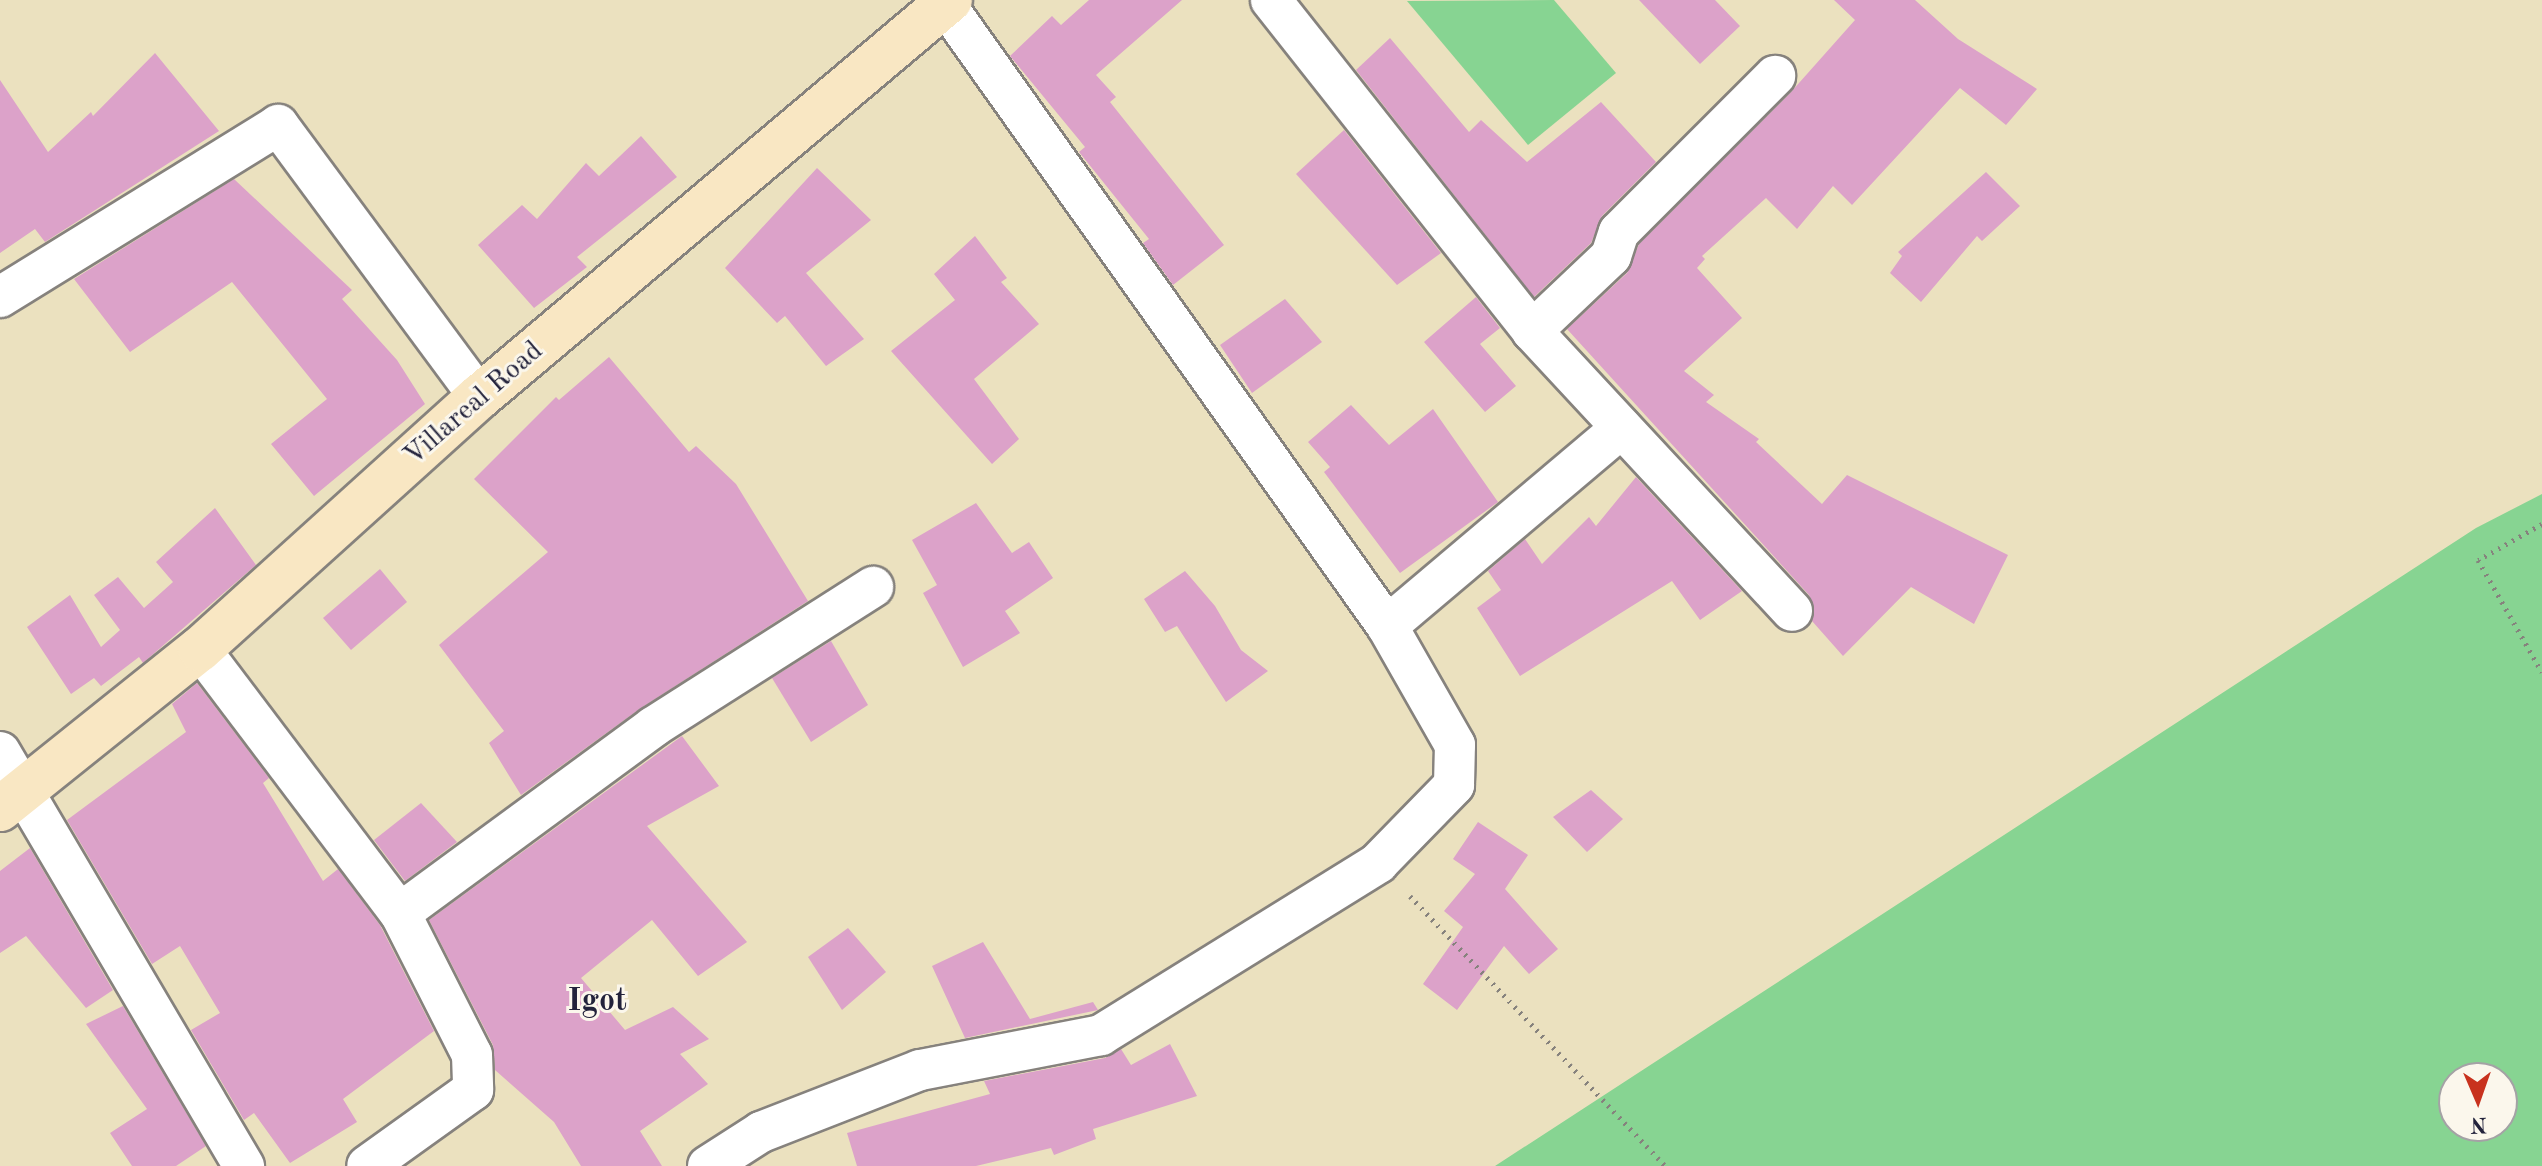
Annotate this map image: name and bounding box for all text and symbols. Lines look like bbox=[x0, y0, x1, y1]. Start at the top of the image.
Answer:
street label: Villareal Road bbox=[398, 335, 550, 473]
district label: Igot bbox=[567, 983, 627, 1021]
north arrow bbox=[2438, 1062, 2518, 1142]
text: N bbox=[2470, 1113, 2488, 1135]

